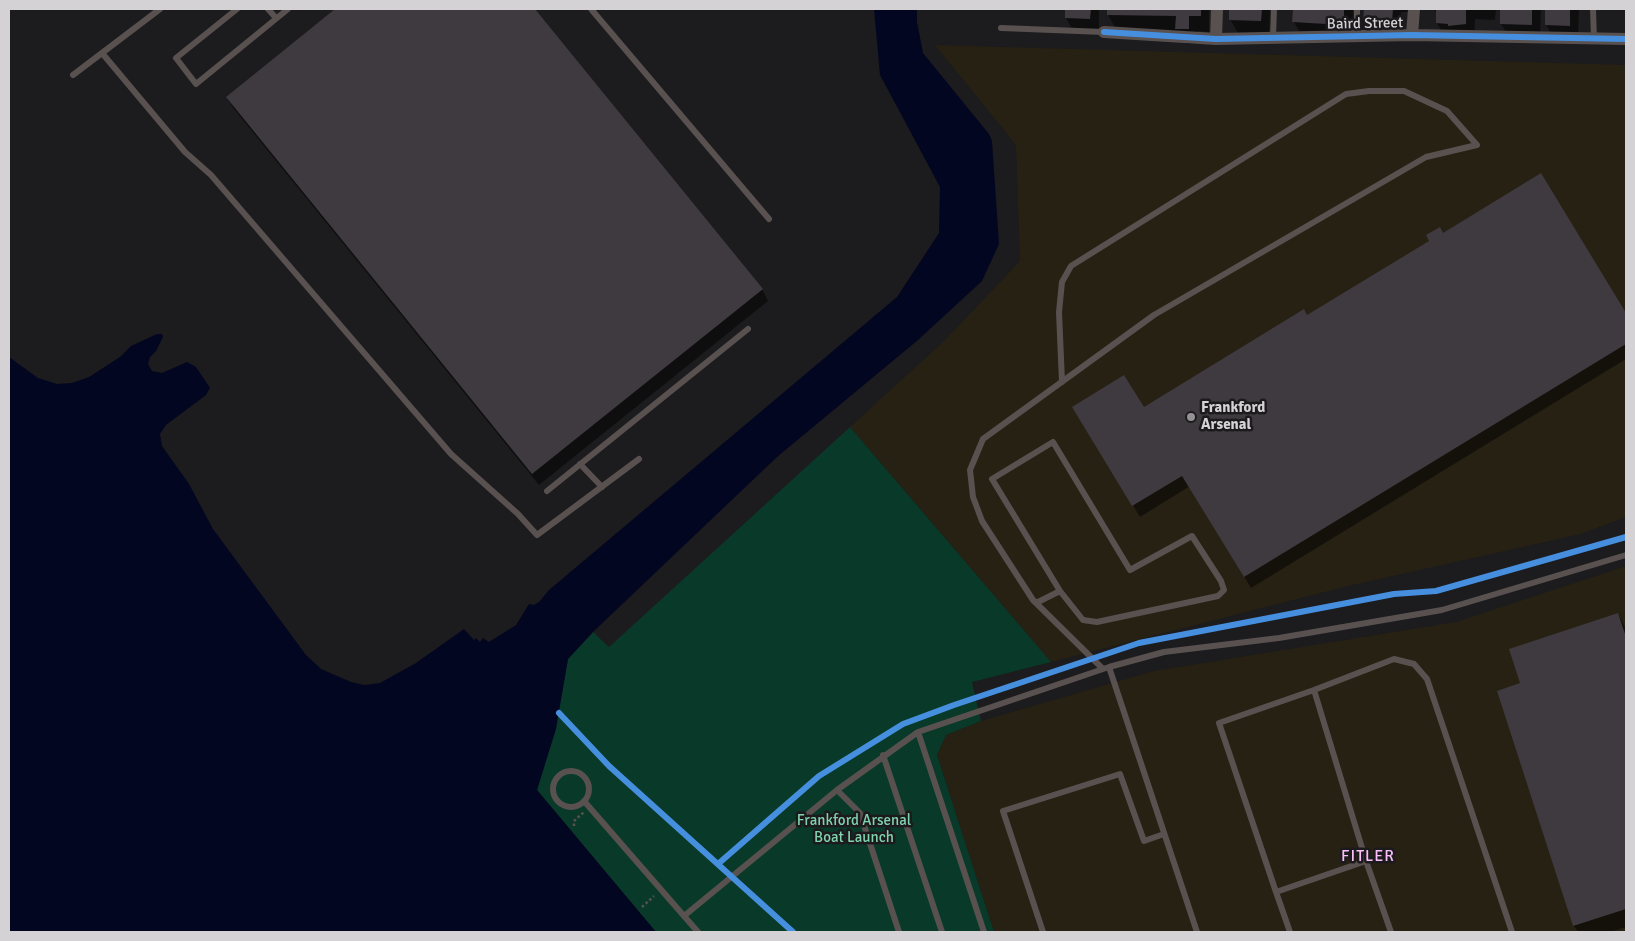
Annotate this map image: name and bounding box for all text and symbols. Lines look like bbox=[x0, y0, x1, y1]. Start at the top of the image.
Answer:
street label: Baird Street bbox=[1327, 14, 1403, 34]
place label: Frankford Arsenal bbox=[1201, 399, 1265, 434]
marker: Frankford Arsenal bbox=[1185, 411, 1197, 423]
park label: Frankford Arsenal Boat Launch bbox=[797, 812, 911, 847]
district label: FITLER bbox=[1340, 847, 1396, 867]

